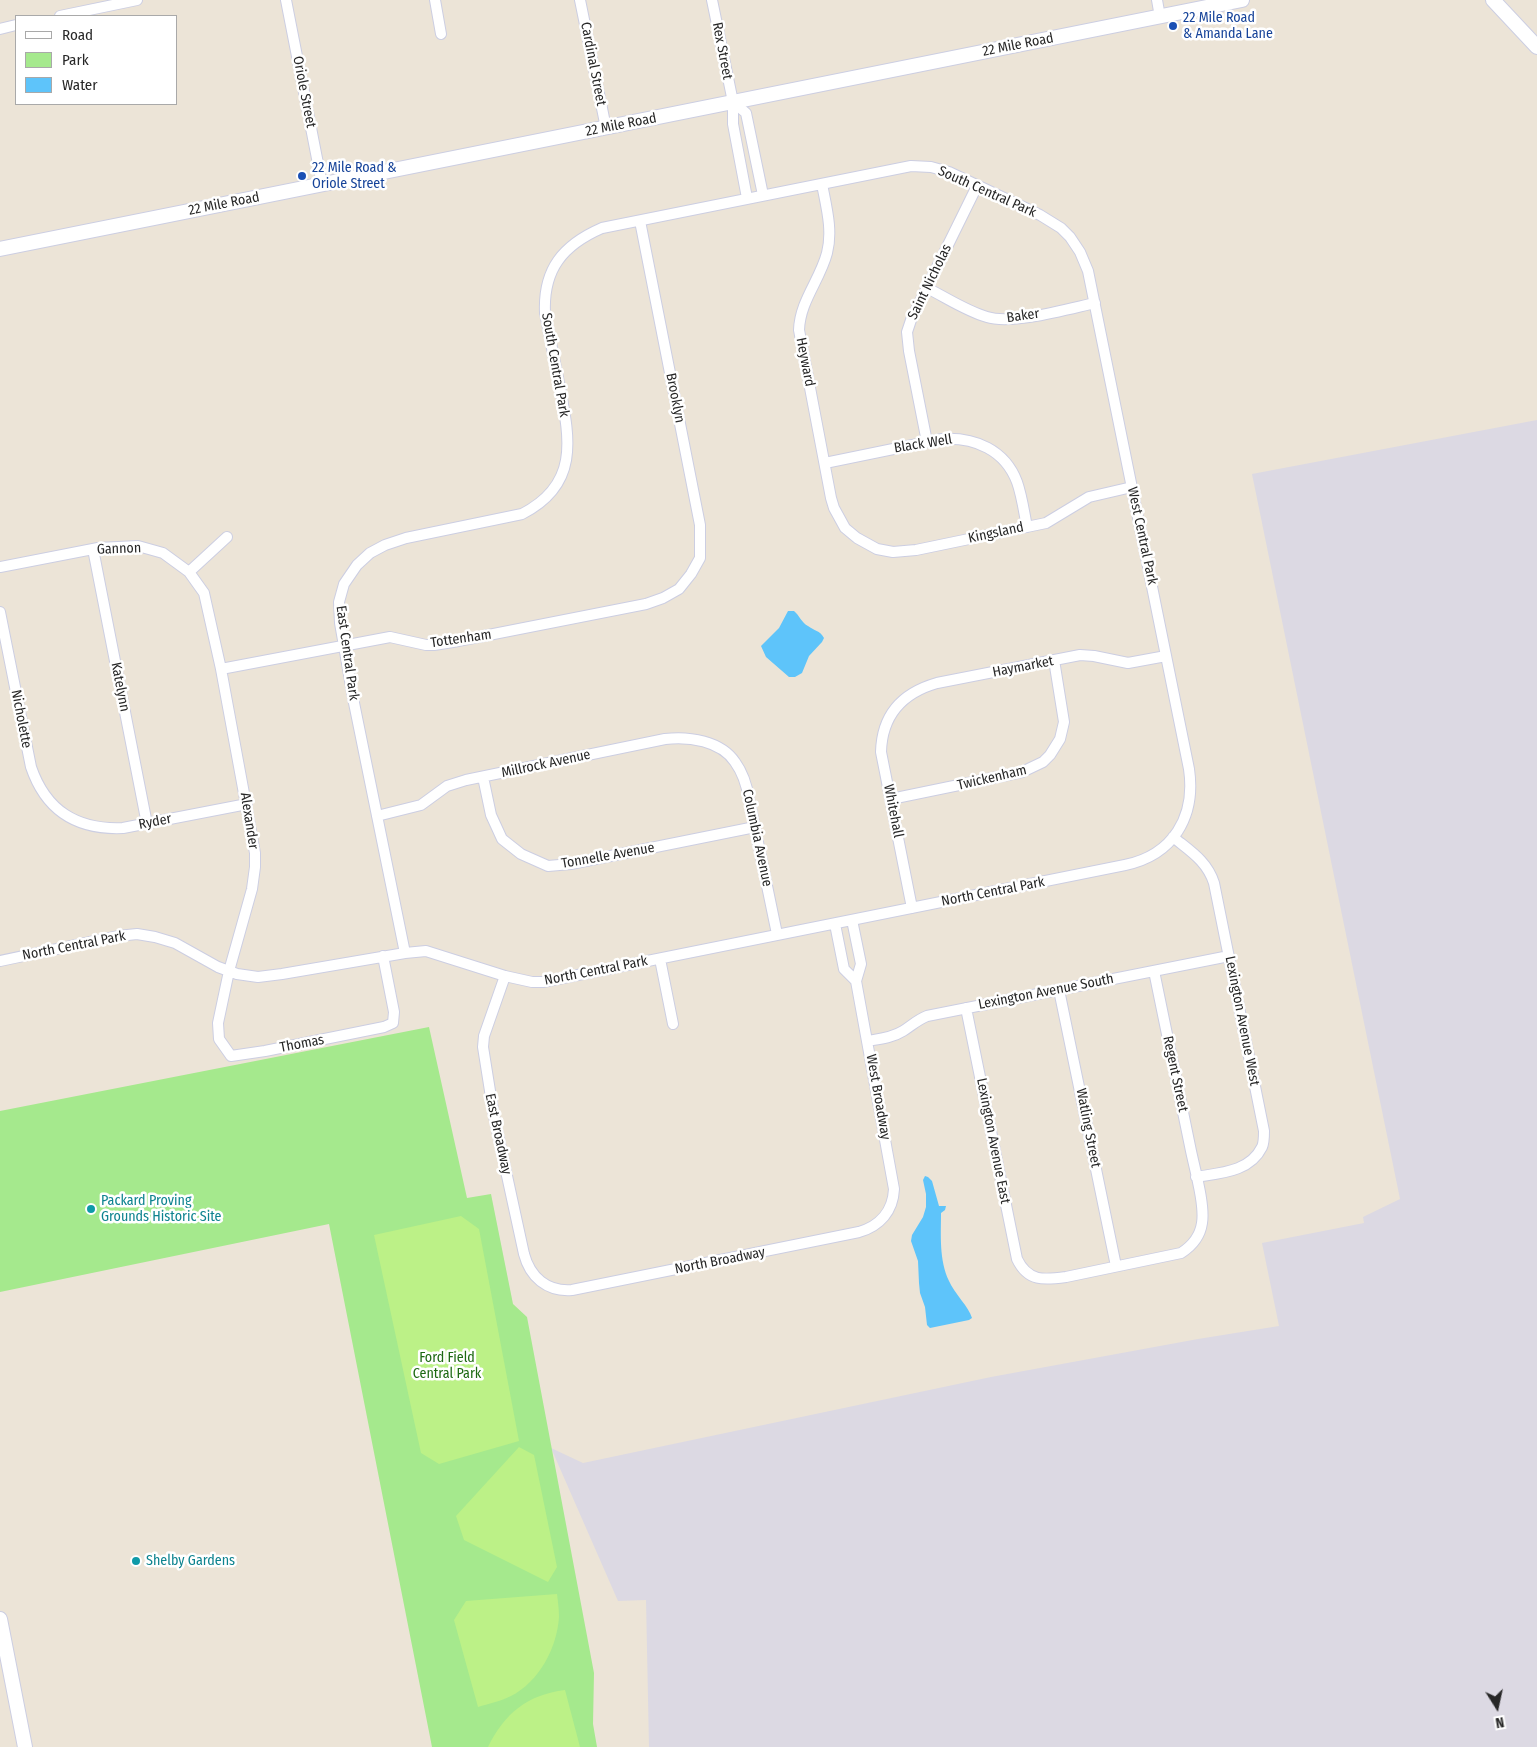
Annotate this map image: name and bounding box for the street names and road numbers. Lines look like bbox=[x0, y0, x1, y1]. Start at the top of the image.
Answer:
street label: Cardinal Street bbox=[577, 21, 609, 107]
street label: Rex Street bbox=[708, 21, 736, 81]
street label: 22 Mile Road bbox=[981, 30, 1055, 60]
street label: Oriole Street bbox=[289, 55, 319, 129]
street label: 22 Mile Road bbox=[584, 110, 658, 140]
street label: South Central Park bbox=[935, 163, 1039, 221]
street label: 22 Mile Road bbox=[187, 189, 261, 219]
street label: Saint Nicholas bbox=[905, 242, 955, 322]
street label: Baker bbox=[1006, 305, 1040, 327]
street label: South Central Park bbox=[538, 312, 572, 418]
street label: Heyward bbox=[792, 336, 818, 388]
street label: Brooklyn bbox=[662, 372, 688, 424]
street label: Black Well bbox=[893, 431, 953, 457]
street label: West Central Park bbox=[1123, 485, 1161, 587]
street label: Kingsland bbox=[967, 519, 1025, 547]
street label: Gannon bbox=[97, 540, 141, 558]
street label: East Central Park bbox=[332, 604, 362, 702]
street label: Tottenham bbox=[429, 626, 493, 652]
street label: Haymarket bbox=[991, 653, 1055, 681]
street label: Katelynn bbox=[107, 661, 133, 713]
street label: Nicholette bbox=[7, 688, 35, 750]
street label: Millrock Avenue bbox=[500, 746, 592, 782]
street label: Twickenham bbox=[956, 762, 1028, 794]
street label: Whitehall bbox=[880, 783, 906, 839]
street label: Columbia Avenue bbox=[738, 788, 776, 888]
street label: Alexander bbox=[236, 791, 262, 851]
street label: Ryder bbox=[137, 811, 173, 833]
street label: Tonnelle Avenue bbox=[560, 840, 656, 872]
street label: North Central Park bbox=[940, 874, 1046, 910]
street label: North Central Park bbox=[21, 928, 127, 964]
street label: North Central Park bbox=[543, 953, 649, 989]
street label: Lexington Avenue West bbox=[1221, 955, 1263, 1087]
street label: Lexington Avenue South bbox=[977, 971, 1115, 1013]
street label: Thomas bbox=[278, 1031, 326, 1057]
street label: Regent Street bbox=[1159, 1034, 1191, 1114]
street label: West Broadway bbox=[862, 1053, 894, 1141]
street label: Lexington Avenue East bbox=[973, 1077, 1013, 1205]
street label: Watling Street bbox=[1072, 1087, 1104, 1169]
street label: East Broadway bbox=[481, 1092, 515, 1176]
street label: North Broadway bbox=[673, 1244, 767, 1278]

